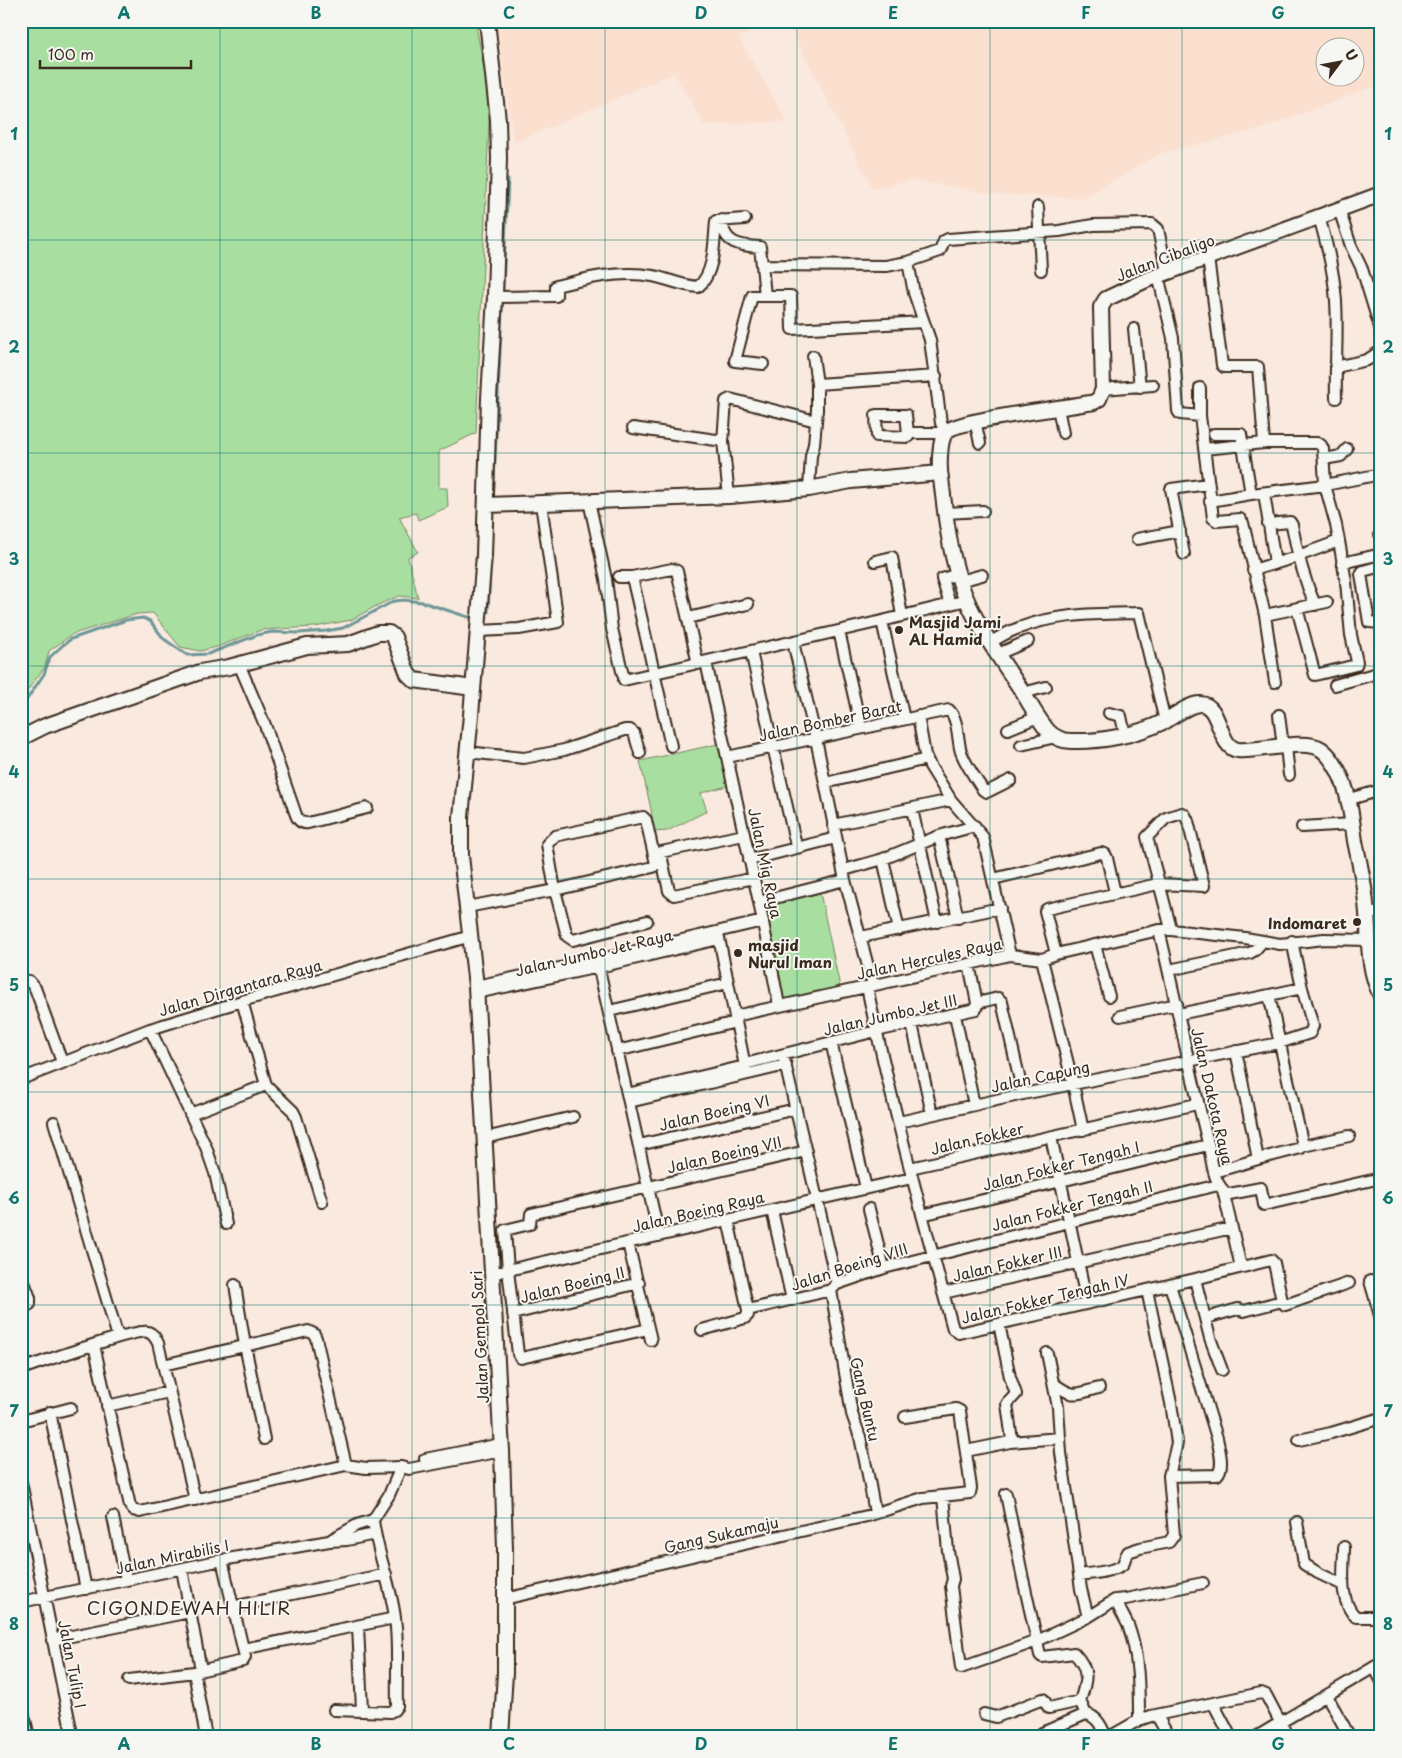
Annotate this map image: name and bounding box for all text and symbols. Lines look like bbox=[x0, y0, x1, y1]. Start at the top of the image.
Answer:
text: A bbox=[118, 0, 131, 24]
text: B bbox=[311, 0, 322, 24]
text: C bbox=[503, 0, 515, 24]
text: D bbox=[695, 0, 707, 24]
text: E bbox=[888, 0, 898, 24]
text: F bbox=[1081, 0, 1091, 24]
text: G bbox=[1271, 0, 1285, 24]
scale bar bbox=[40, 38, 191, 70]
north arrow bbox=[1314, 38, 1364, 88]
text: 100 m bbox=[48, 42, 94, 65]
text: U bbox=[1340, 45, 1363, 65]
text: 1 bbox=[10, 121, 18, 145]
text: 1 bbox=[1384, 121, 1392, 145]
street label: Jalan Cibaligo bbox=[1112, 228, 1218, 286]
text: 2 bbox=[8, 334, 20, 358]
text: 2 bbox=[1382, 334, 1394, 358]
text: 3 bbox=[9, 546, 19, 570]
text: 3 bbox=[1383, 546, 1393, 570]
place label: Masjid Jami AL Hamid bbox=[908, 610, 1001, 650]
marker: Masjid Jami AL Hamid bbox=[893, 624, 905, 636]
street label: Jalan Bomber Barat bbox=[756, 694, 904, 746]
text: 4 bbox=[9, 759, 20, 783]
text: 4 bbox=[1383, 759, 1394, 783]
street label: Jalan Mig Raya bbox=[743, 805, 789, 921]
place label: Indomaret bbox=[1268, 911, 1347, 934]
marker: Indomaret bbox=[1351, 916, 1363, 928]
street label: Jalan Jumbo Jet Raya bbox=[513, 923, 675, 981]
street label: Jalan Hercules Raya bbox=[854, 931, 1004, 985]
place label: masjid Nurul Iman bbox=[748, 933, 832, 973]
marker: masjid Nurul Iman bbox=[732, 947, 744, 959]
street label: Jalan Dirgantara Raya bbox=[156, 953, 324, 1021]
text: 5 bbox=[9, 972, 19, 996]
text: 5 bbox=[1383, 972, 1393, 996]
street label: Jalan Jumbo Jet III bbox=[821, 987, 959, 1041]
street label: Jalan Dakota Raya bbox=[1186, 1025, 1240, 1167]
street label: Jalan Capung bbox=[989, 1054, 1091, 1098]
street label: Jalan Boeing VI bbox=[657, 1088, 771, 1136]
street label: Jalan Fokker bbox=[928, 1116, 1026, 1160]
street label: Jalan Boeing VII bbox=[664, 1130, 784, 1178]
street label: Jalan Fokker Tengah I bbox=[980, 1134, 1142, 1196]
street label: Jalan Fokker Tengah II bbox=[989, 1174, 1155, 1236]
street label: Jalan Boeing Raya bbox=[630, 1184, 767, 1237]
text: 6 bbox=[8, 1185, 20, 1209]
text: 6 bbox=[1382, 1185, 1394, 1209]
street label: Jalan Boeing VIII bbox=[787, 1236, 911, 1296]
street label: Jalan Fokker III bbox=[950, 1239, 1064, 1287]
street label: Jalan Boeing II bbox=[517, 1260, 627, 1308]
street label: Jalan Fokker Tengah IV bbox=[959, 1267, 1131, 1329]
street label: Jalan Gempol Sari bbox=[464, 1270, 494, 1404]
street label: Gang Buntu bbox=[845, 1355, 887, 1443]
text: 7 bbox=[9, 1398, 19, 1422]
text: 7 bbox=[1383, 1398, 1393, 1422]
street label: Gang Sukamaju bbox=[661, 1510, 781, 1558]
street label: Jalan Mirabilis I bbox=[113, 1533, 231, 1579]
district label: CIGONDEWAH HILIR bbox=[87, 1594, 291, 1621]
text: 8 bbox=[9, 1611, 19, 1635]
text: 8 bbox=[1383, 1611, 1393, 1635]
street label: Jalan Tulip I bbox=[53, 1618, 93, 1710]
text: A bbox=[118, 1731, 131, 1755]
text: B bbox=[311, 1731, 322, 1755]
text: C bbox=[503, 1731, 515, 1755]
text: D bbox=[695, 1731, 707, 1755]
text: E bbox=[888, 1731, 898, 1755]
text: F bbox=[1081, 1731, 1091, 1755]
text: G bbox=[1271, 1731, 1285, 1755]

